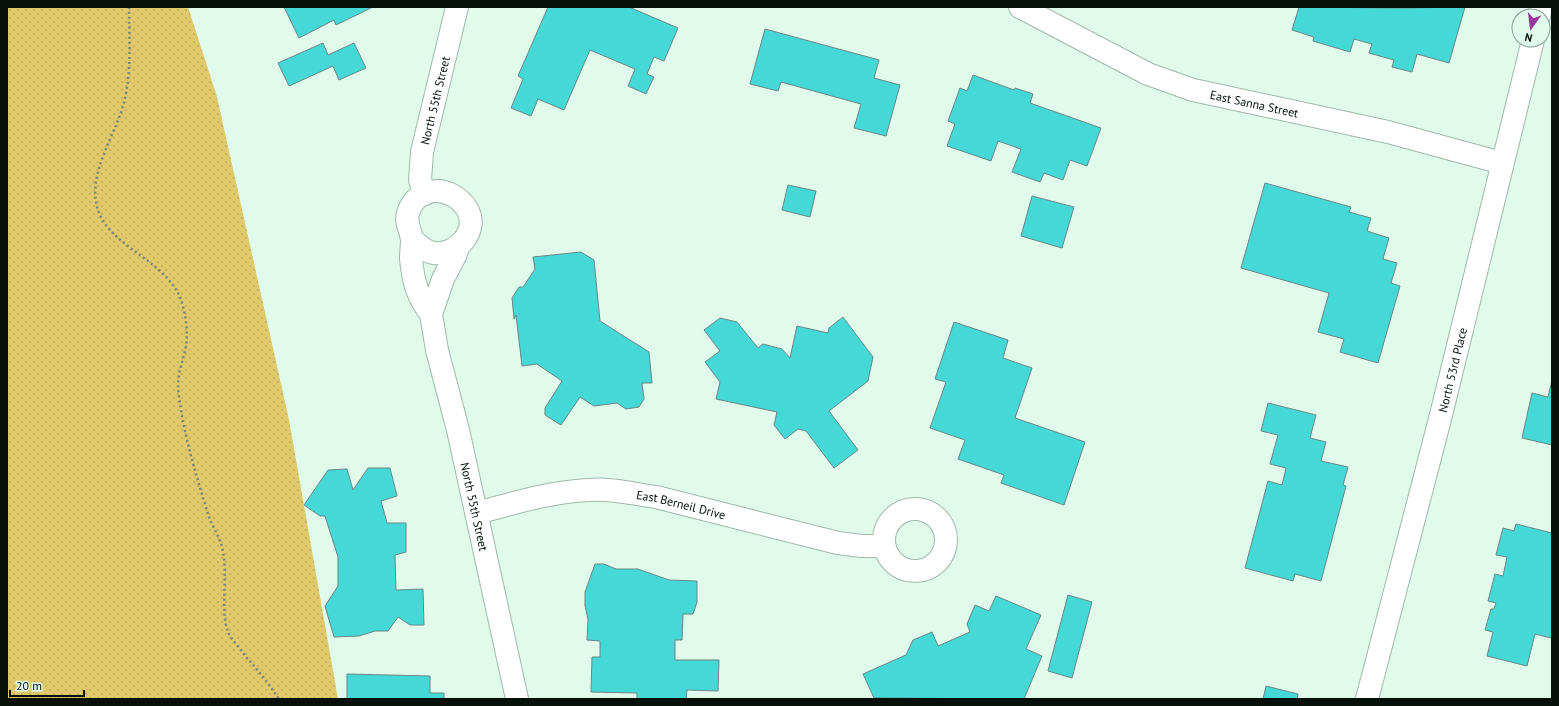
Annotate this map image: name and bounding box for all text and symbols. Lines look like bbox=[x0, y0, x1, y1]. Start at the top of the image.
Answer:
north arrow bbox=[1511, 8, 1551, 48]
text: N bbox=[1523, 30, 1534, 45]
street label: North 55th Street bbox=[417, 55, 452, 146]
street label: East Sanna Street bbox=[1209, 86, 1300, 120]
street label: North 53rd Place bbox=[1434, 326, 1470, 414]
street label: North 55th Street bbox=[458, 461, 492, 552]
street label: East Berneil Drive bbox=[635, 486, 727, 522]
scale bar bbox=[10, 672, 84, 698]
text: 20 m bbox=[16, 678, 42, 693]

